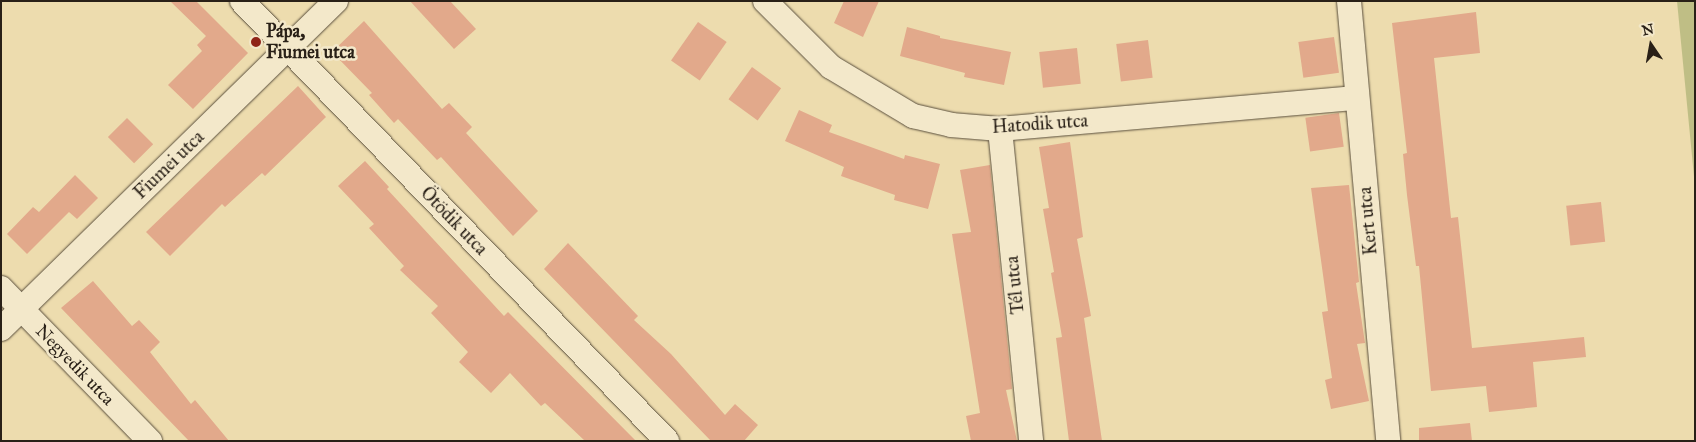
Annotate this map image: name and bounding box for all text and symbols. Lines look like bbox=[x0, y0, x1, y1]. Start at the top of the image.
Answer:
north arrow bbox=[1626, 20, 1676, 70]
text: N bbox=[1640, 20, 1655, 39]
place label: Pápa, Fiumei utca bbox=[266, 21, 355, 64]
marker: Pápa, Fiumei utca bbox=[250, 36, 262, 48]
street label: Hatodik utca bbox=[991, 110, 1089, 138]
street label: Fiumei utca bbox=[130, 126, 208, 204]
street label: Ötödik utca bbox=[416, 182, 492, 260]
street label: Kert utca bbox=[1354, 186, 1382, 256]
street label: Tél utca bbox=[1001, 255, 1029, 315]
street label: Negyedik utca bbox=[31, 320, 119, 410]

